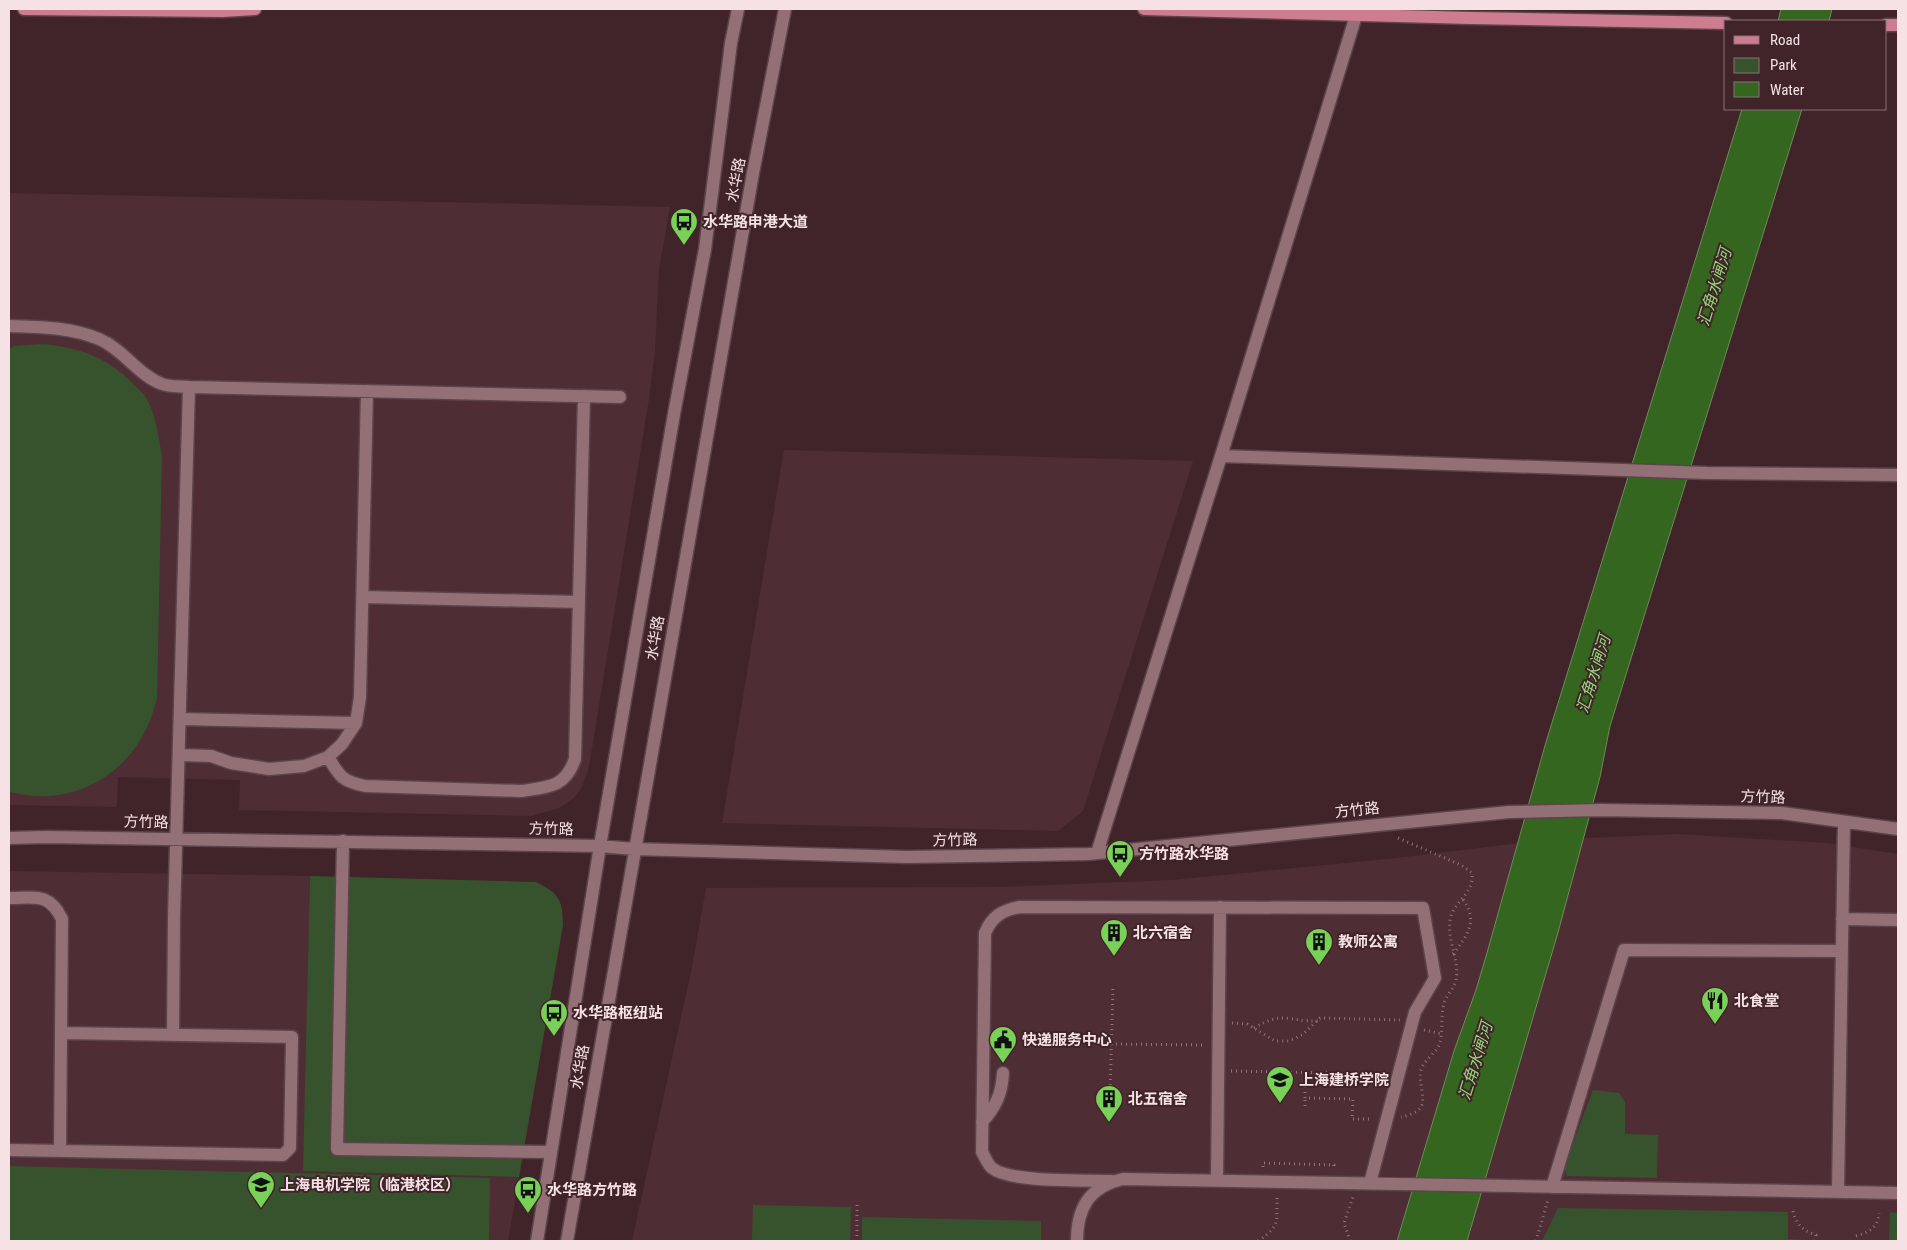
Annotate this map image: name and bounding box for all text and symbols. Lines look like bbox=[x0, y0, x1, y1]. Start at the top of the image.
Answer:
legend bbox=[1724, 20, 1887, 110]
text: Road bbox=[1770, 31, 1800, 49]
text: Park bbox=[1770, 56, 1797, 74]
text: Water bbox=[1770, 81, 1805, 99]
street label: 水华路 bbox=[723, 156, 749, 204]
bus stop icon: 水华路申港大道 bbox=[669, 207, 699, 246]
place label: 水华路申港大道 bbox=[703, 213, 808, 231]
water label: 汇角水闸河 bbox=[1694, 243, 1736, 328]
street label: 水华路 bbox=[642, 614, 668, 662]
water label: 汇角水闸河 bbox=[1573, 630, 1615, 715]
street label: 方竹路 bbox=[1740, 787, 1786, 807]
street label: 方竹路 bbox=[1334, 799, 1380, 821]
street label: 方竹路 bbox=[123, 813, 169, 831]
street label: 方竹路 bbox=[528, 820, 574, 838]
street label: 方竹路 bbox=[932, 831, 978, 849]
bus stop icon: 方竹路水华路 bbox=[1105, 839, 1135, 878]
place label: 方竹路水华路 bbox=[1139, 845, 1229, 863]
building icon: 北六宿舍 bbox=[1099, 918, 1129, 957]
place label: 北六宿舍 bbox=[1133, 924, 1193, 942]
building icon: 教师公寓 bbox=[1304, 927, 1334, 966]
place label: 教师公寓 bbox=[1338, 933, 1398, 951]
restaurant icon: 北食堂 bbox=[1700, 986, 1730, 1025]
place label: 北食堂 bbox=[1734, 992, 1779, 1010]
bus stop icon: 水华路枢纽站 bbox=[539, 998, 569, 1037]
place label: 水华路枢纽站 bbox=[573, 1004, 663, 1022]
water label: 汇角水闸河 bbox=[1455, 1017, 1497, 1102]
public building icon: 快递服务中心 bbox=[988, 1025, 1018, 1064]
place label: 快递服务中心 bbox=[1022, 1031, 1112, 1049]
street label: 水华路 bbox=[567, 1043, 593, 1091]
school or university icon: 上海建桥学院 bbox=[1265, 1065, 1295, 1104]
place label: 上海建桥学院 bbox=[1299, 1071, 1389, 1089]
building icon: 北五宿舍 bbox=[1094, 1084, 1124, 1123]
place label: 北五宿舍 bbox=[1128, 1090, 1188, 1108]
school or university icon: 上海电机学院（临港校区） bbox=[246, 1170, 276, 1209]
bus stop icon: 水华路方竹路 bbox=[513, 1175, 543, 1214]
place label: 上海电机学院（临港校区） bbox=[280, 1176, 460, 1194]
place label: 水华路方竹路 bbox=[547, 1181, 637, 1199]

